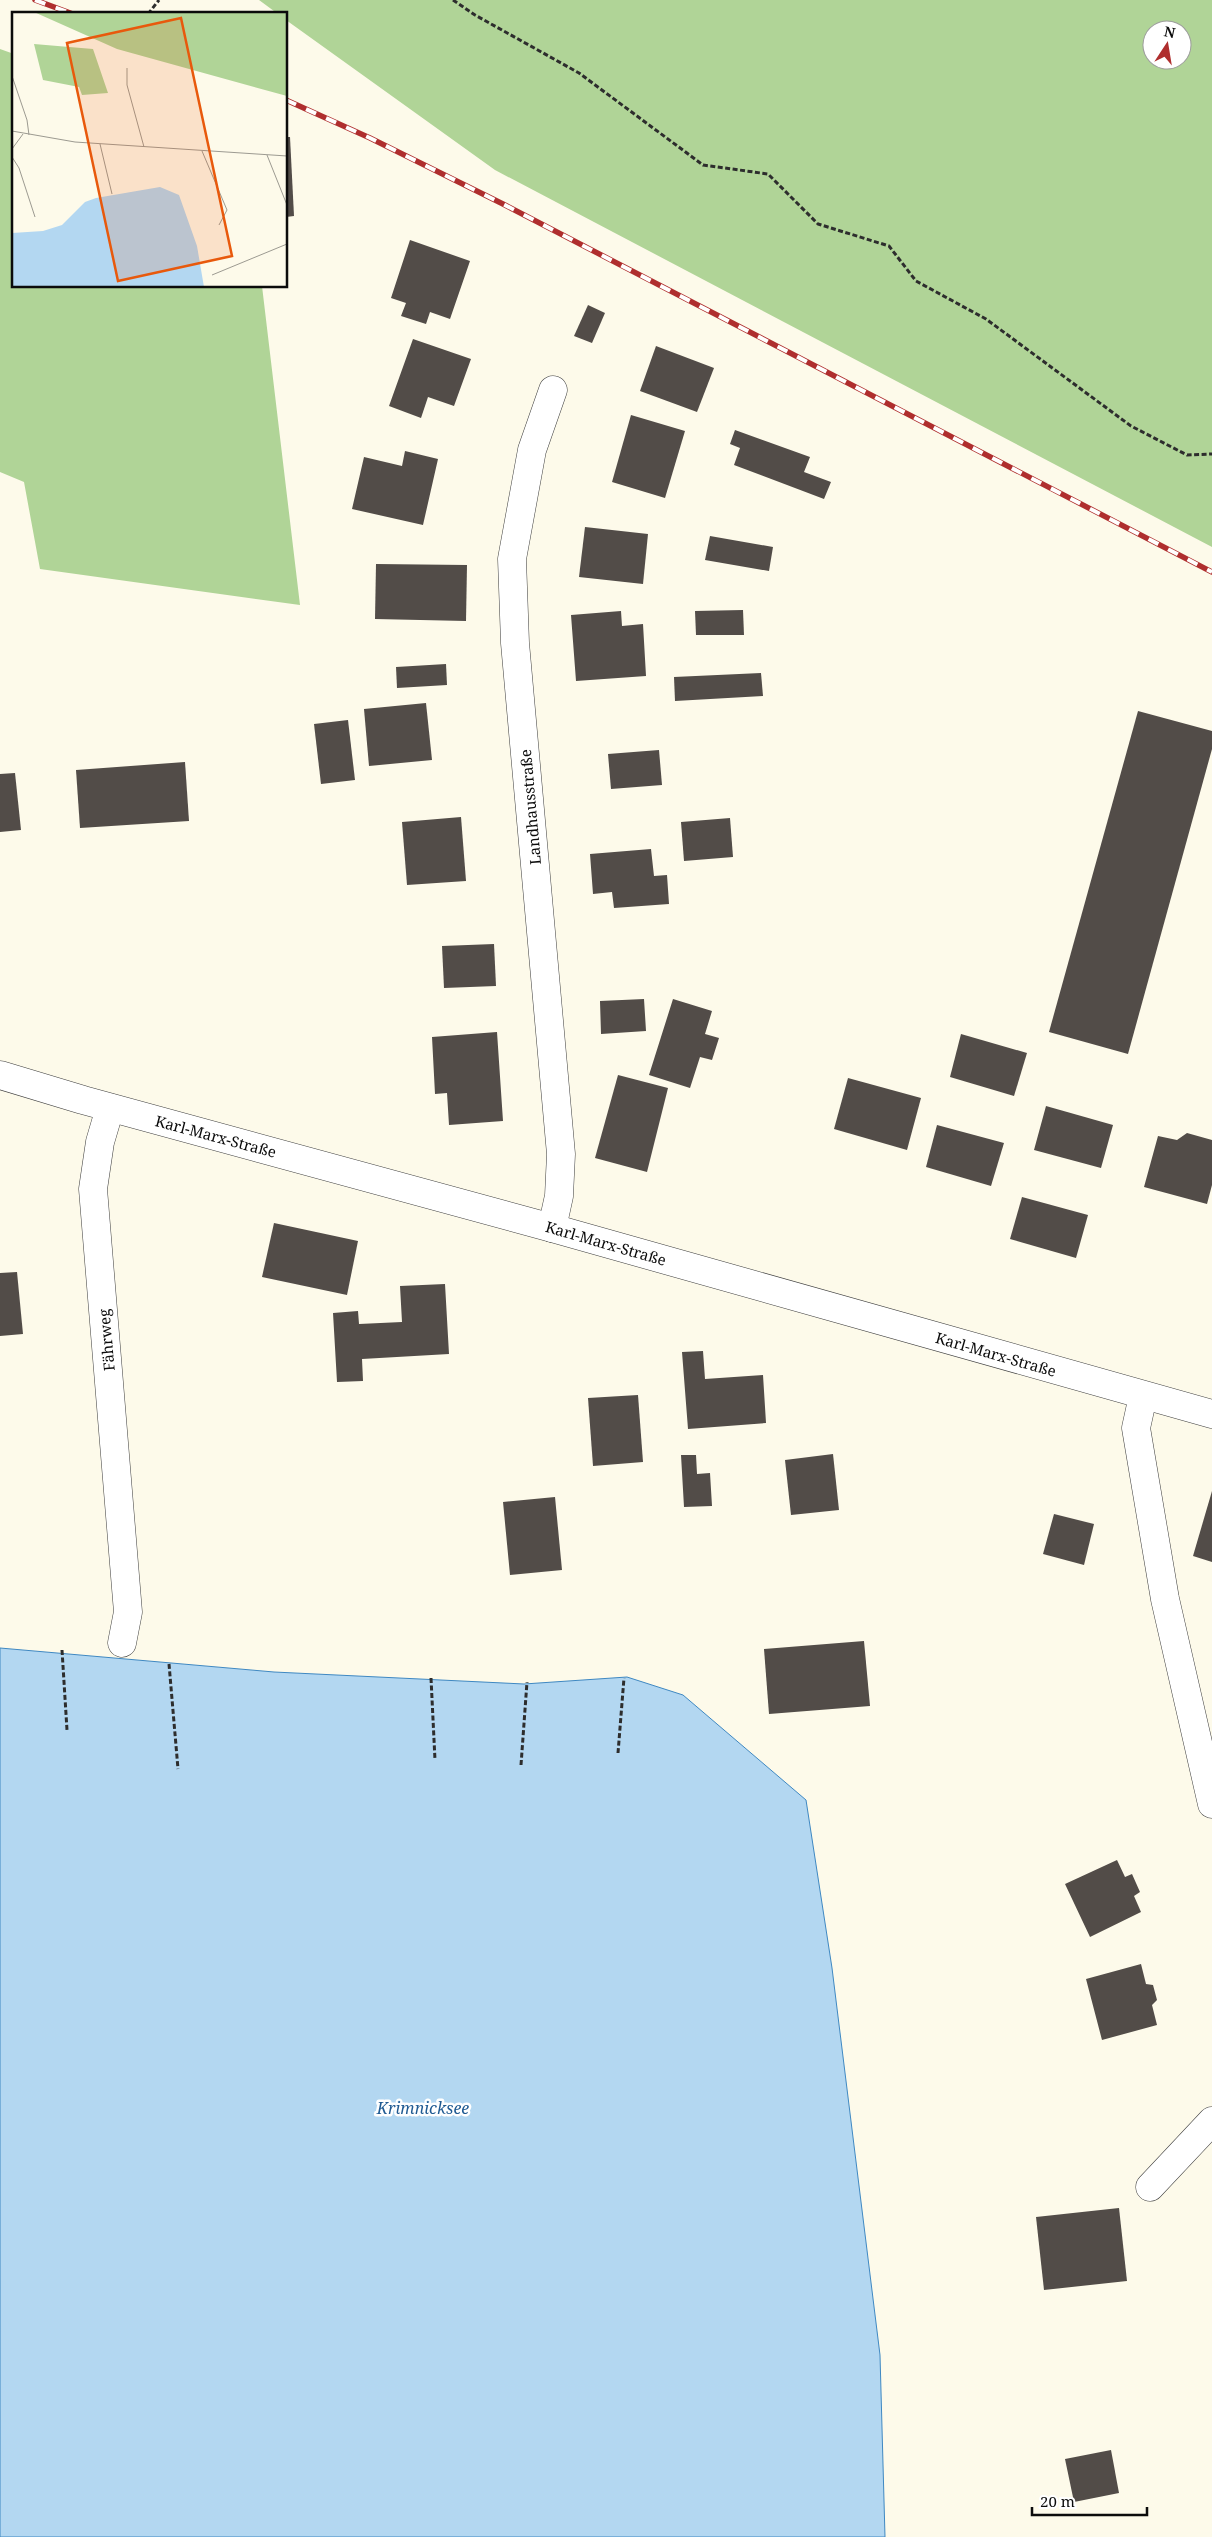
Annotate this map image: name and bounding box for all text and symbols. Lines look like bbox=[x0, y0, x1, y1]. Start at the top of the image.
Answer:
inset map bbox=[12, 12, 288, 288]
north arrow bbox=[1142, 20, 1192, 70]
text: N bbox=[1162, 21, 1177, 42]
street label: Landhausstraße bbox=[515, 748, 545, 866]
street label: Karl-Marx-Straße bbox=[153, 1110, 279, 1162]
street label: Karl-Marx-Straße bbox=[543, 1216, 669, 1270]
street label: Fährweg bbox=[93, 1308, 119, 1372]
street label: Karl-Marx-Straße bbox=[933, 1327, 1059, 1381]
water label: Krimnicksee bbox=[376, 2097, 469, 2119]
scale bar bbox=[1032, 2484, 1147, 2516]
text: 20 m bbox=[1040, 2491, 1075, 2511]

